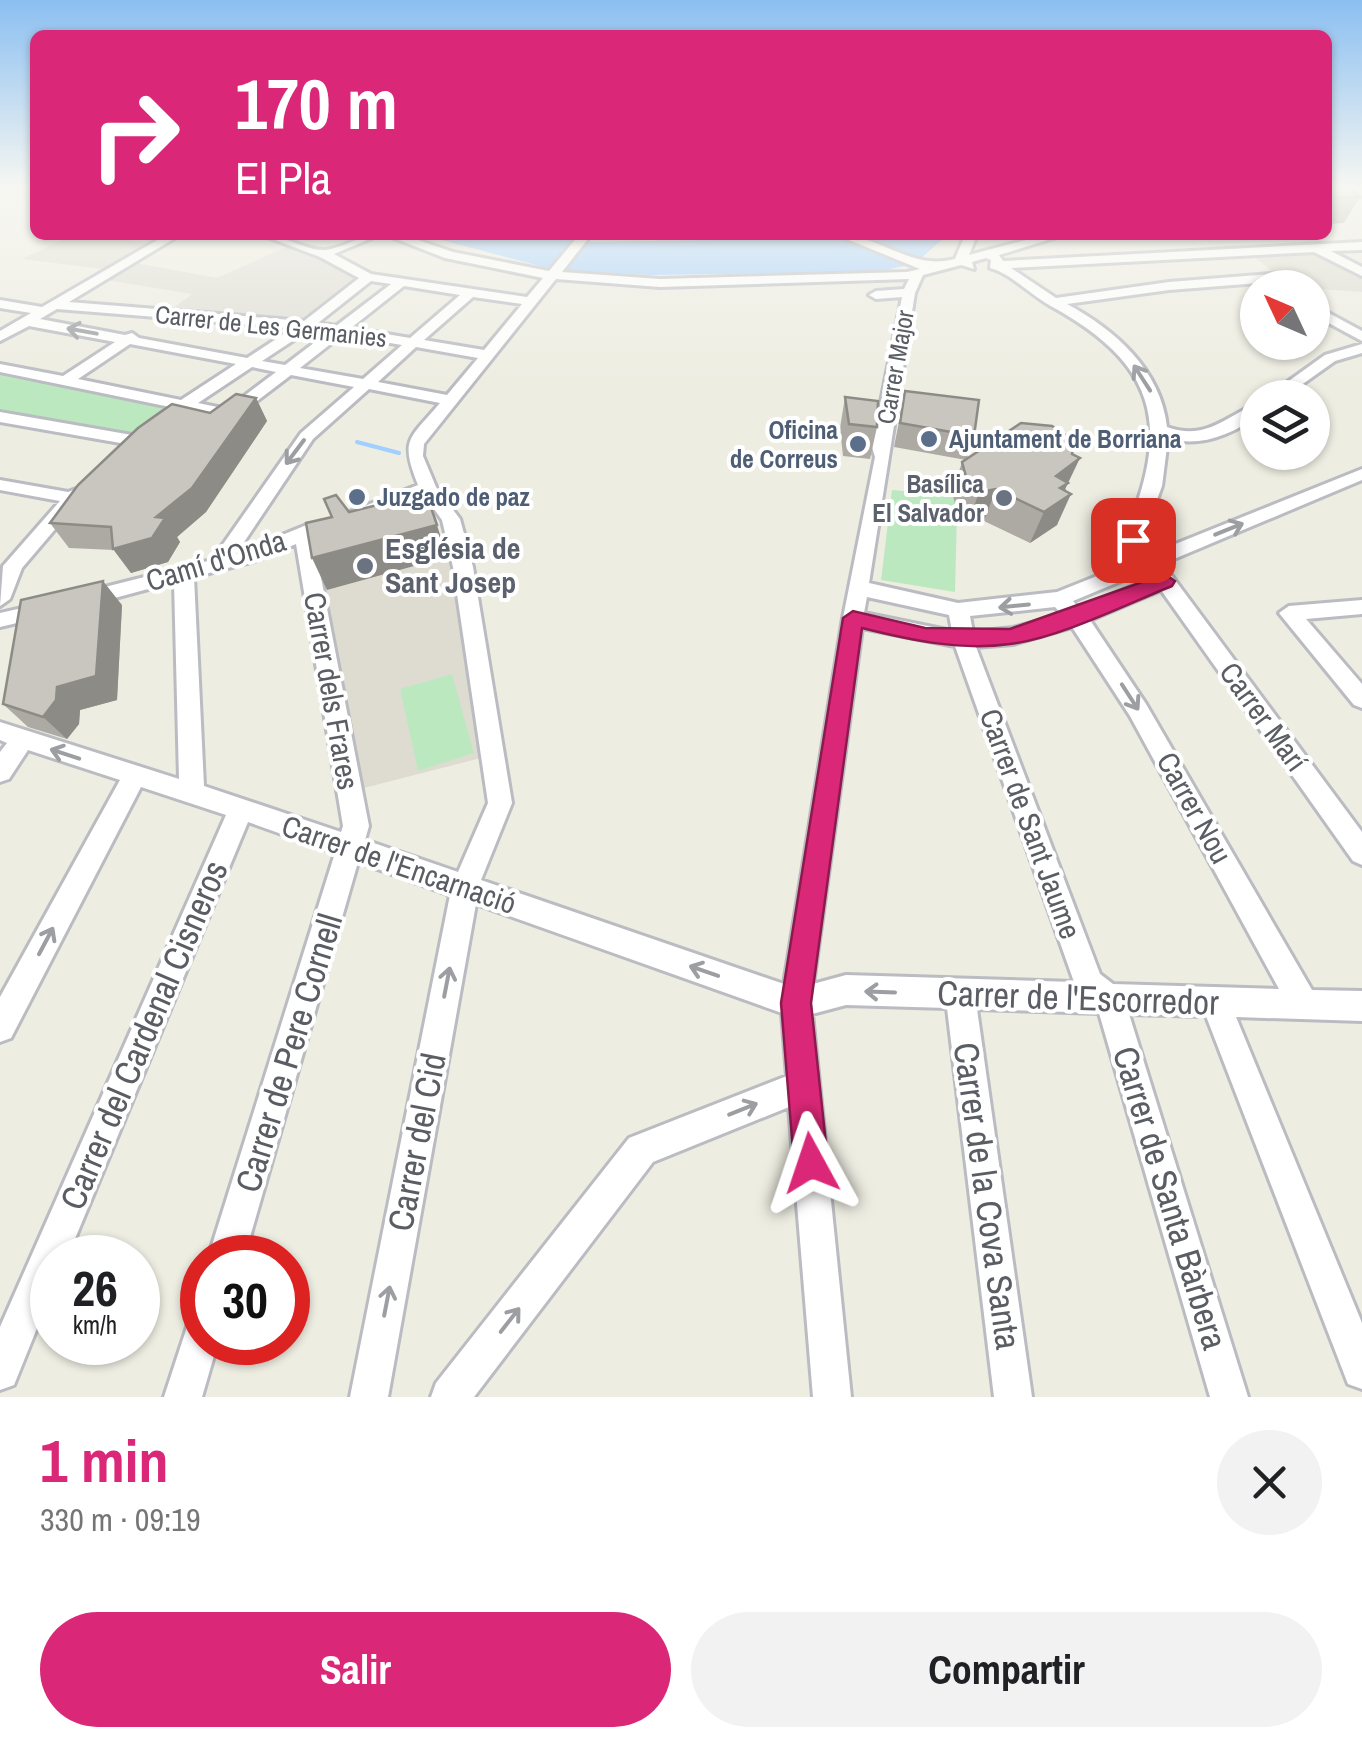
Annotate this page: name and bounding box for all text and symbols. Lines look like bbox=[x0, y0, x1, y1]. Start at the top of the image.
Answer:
text: 170 m bbox=[235, 57, 398, 151]
icon: right bbox=[70, 70, 200, 200]
text: El Pla bbox=[235, 147, 331, 208]
north arrow bbox=[1240, 270, 1330, 360]
map controls bbox=[1240, 270, 1330, 470]
street label: Carrer de Les Germanies bbox=[154, 297, 388, 355]
street label: Carrer Major bbox=[868, 307, 922, 427]
one-way arrow bbox=[66, 321, 99, 340]
one-way arrow bbox=[1131, 364, 1152, 392]
button: layers bbox=[1240, 380, 1330, 470]
place label: Oficina de Correus bbox=[730, 413, 839, 476]
place label: Ajuntament de Borriana bbox=[949, 422, 1182, 456]
marker: Ajuntament de Borriana bbox=[918, 428, 940, 450]
marker: Oficina de Correus bbox=[847, 433, 869, 455]
one-way arrow bbox=[284, 438, 305, 465]
place label: Basílica El Salvador bbox=[872, 467, 985, 530]
place label: Juzgado de paz bbox=[377, 480, 530, 514]
marker: Juzgado de paz bbox=[346, 486, 368, 508]
marker: Basílica El Salvador bbox=[993, 487, 1015, 509]
pin bbox=[1091, 498, 1176, 583]
icon: arrive bbox=[1106, 513, 1161, 568]
one-way arrow bbox=[1213, 518, 1244, 536]
street label: Camí d'Onda bbox=[141, 520, 291, 600]
place label: Església de Sant Josep bbox=[385, 528, 520, 602]
marker: Església de Sant Josep bbox=[354, 555, 376, 577]
street label: Carrer dels Frares bbox=[295, 589, 369, 793]
one-way arrow bbox=[998, 597, 1030, 616]
street label: Carrer Marí bbox=[1211, 654, 1317, 779]
one-way arrow bbox=[1119, 683, 1140, 711]
street label: Carrer de Sant Jaume bbox=[971, 703, 1091, 944]
one-way arrow bbox=[49, 743, 81, 761]
street label: Carrer Nou bbox=[1148, 745, 1242, 870]
street label: Carrer de l'Encarnació bbox=[277, 805, 522, 923]
street label: Carrer del Cardenal Cisneros bbox=[49, 853, 238, 1217]
street label: Carrer de Pere Cornell bbox=[224, 908, 353, 1198]
one-way arrow bbox=[37, 926, 56, 956]
one-way arrow bbox=[689, 961, 720, 979]
one-way arrow bbox=[439, 967, 458, 999]
street label: Carrer de l'Escorredor bbox=[937, 969, 1220, 1026]
one-way arrow bbox=[864, 982, 896, 1001]
street label: Carrer de la Cova Santa bbox=[943, 1039, 1032, 1352]
street label: Carrer de Santa Bàrbera bbox=[1102, 1041, 1239, 1355]
street label: Carrer del Cid bbox=[376, 1049, 457, 1235]
one-way arrow bbox=[728, 1098, 758, 1116]
position arrow bbox=[759, 1111, 863, 1215]
speed limit sign: 30 bbox=[180, 1235, 310, 1365]
text: 26 bbox=[72, 1254, 118, 1322]
one-way arrow bbox=[378, 1285, 397, 1318]
one-way arrow bbox=[499, 1307, 520, 1334]
text: km/h bbox=[73, 1308, 117, 1342]
text: 1 min bbox=[40, 1420, 169, 1501]
button: close bbox=[1217, 1430, 1322, 1535]
text: 330 m · 09:19 bbox=[40, 1498, 200, 1541]
button: Salir bbox=[40, 1612, 671, 1727]
button: Compartir bbox=[691, 1612, 1322, 1727]

